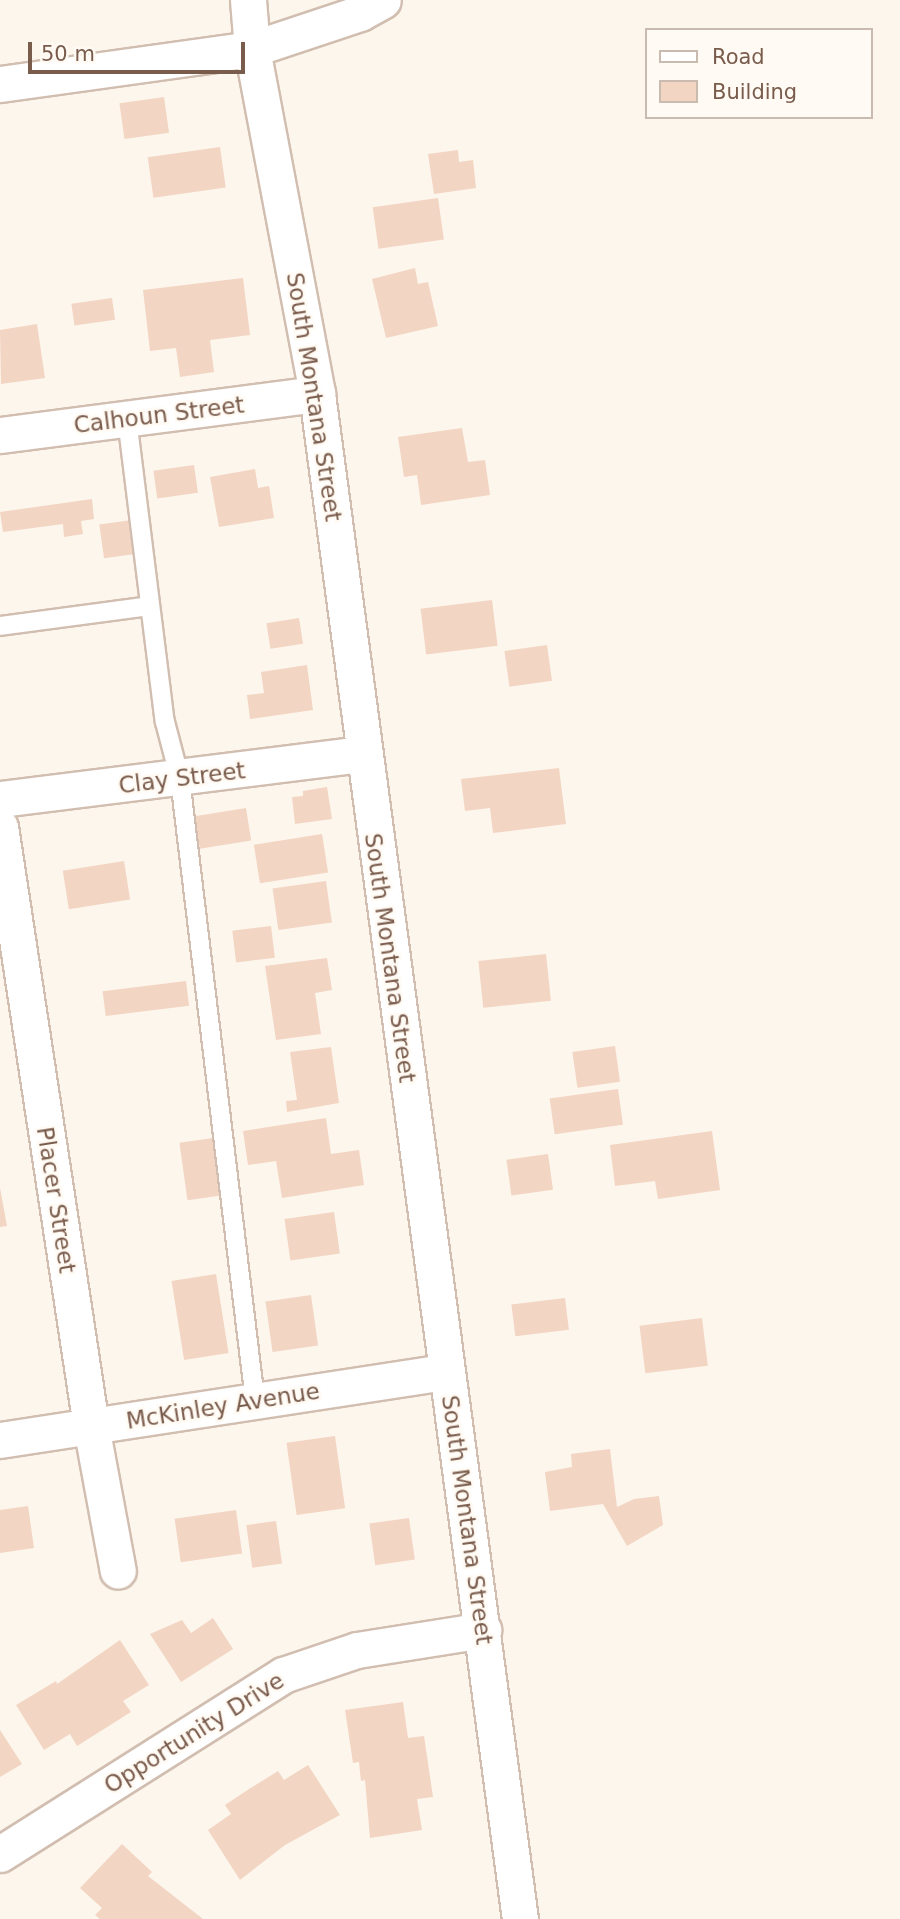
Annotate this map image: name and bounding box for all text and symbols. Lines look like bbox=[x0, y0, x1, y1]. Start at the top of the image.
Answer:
scale bar bbox=[32, 28, 248, 72]
legend bbox=[645, 28, 872, 119]
text: 50 m bbox=[41, 42, 95, 66]
text: Road bbox=[712, 45, 765, 69]
text: Building bbox=[712, 80, 797, 104]
street label: South Montana Street bbox=[281, 271, 347, 523]
street label: Calhoun Street bbox=[72, 391, 246, 439]
street label: Clay Street bbox=[117, 757, 247, 799]
street label: South Montana Street bbox=[359, 831, 421, 1085]
street label: Placer Street bbox=[31, 1125, 81, 1275]
street label: McKinley Avenue bbox=[124, 1377, 322, 1435]
street label: South Montana Street bbox=[436, 1393, 498, 1647]
street label: Opportunity Drive bbox=[99, 1667, 289, 1799]

